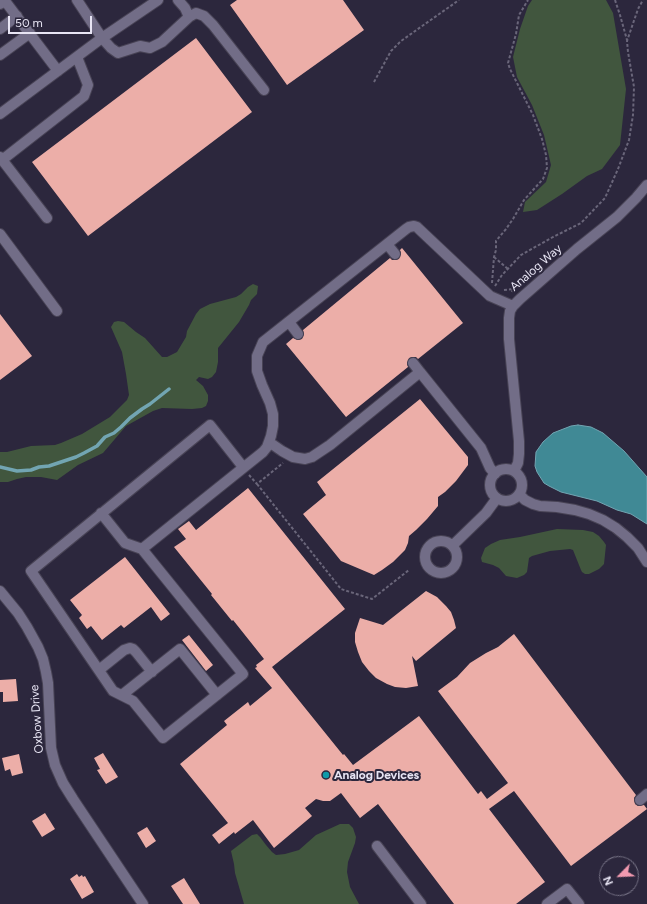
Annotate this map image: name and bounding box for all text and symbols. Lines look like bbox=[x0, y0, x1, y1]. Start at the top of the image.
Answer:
scale bar bbox=[10, 8, 94, 34]
text: 50 m bbox=[15, 16, 43, 30]
street label: Analog Way bbox=[507, 242, 565, 294]
street label: Oxbow Drive bbox=[27, 684, 47, 754]
place label: Analog Devices bbox=[334, 768, 419, 782]
marker: Analog Devices bbox=[321, 770, 331, 780]
north arrow bbox=[599, 856, 639, 896]
text: N bbox=[601, 874, 616, 887]

